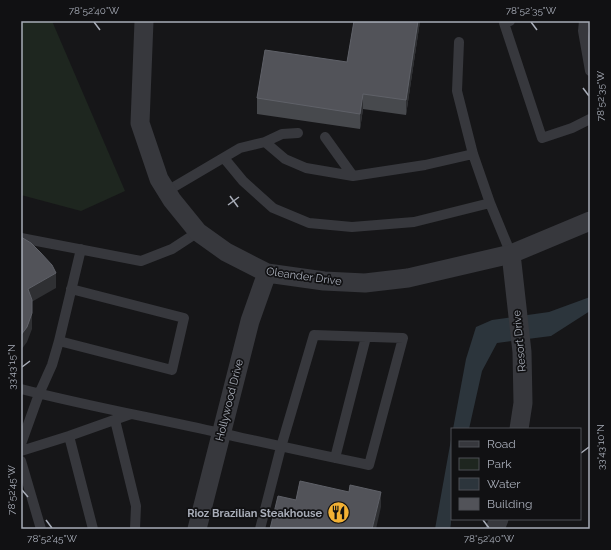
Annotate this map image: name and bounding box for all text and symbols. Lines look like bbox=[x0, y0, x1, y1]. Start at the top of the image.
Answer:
text: 78°52'40"W bbox=[69, 5, 120, 16]
text: 78°52'35"W bbox=[506, 5, 557, 16]
text: 78°52'35"W bbox=[595, 70, 606, 121]
street label: Oleander Drive bbox=[265, 265, 343, 288]
street label: Resort Drive bbox=[510, 309, 529, 372]
text: 33°43'15"N bbox=[6, 344, 17, 390]
street label: Hollywood Drive bbox=[213, 357, 246, 442]
text: 33°43'10"N bbox=[595, 424, 606, 470]
legend bbox=[451, 428, 581, 520]
text: Road bbox=[487, 437, 516, 451]
text: Park bbox=[487, 457, 512, 471]
text: 78°52'45"W bbox=[6, 465, 17, 515]
text: Water bbox=[487, 477, 521, 491]
text: Building bbox=[487, 497, 533, 511]
restaurant icon: Rioz Brazilian Steakhouse bbox=[325, 500, 351, 526]
place label: Rioz Brazilian Steakhouse bbox=[187, 507, 322, 520]
text: 78°52'45"W bbox=[27, 533, 77, 544]
text: 78°52'40"W bbox=[464, 533, 515, 544]

